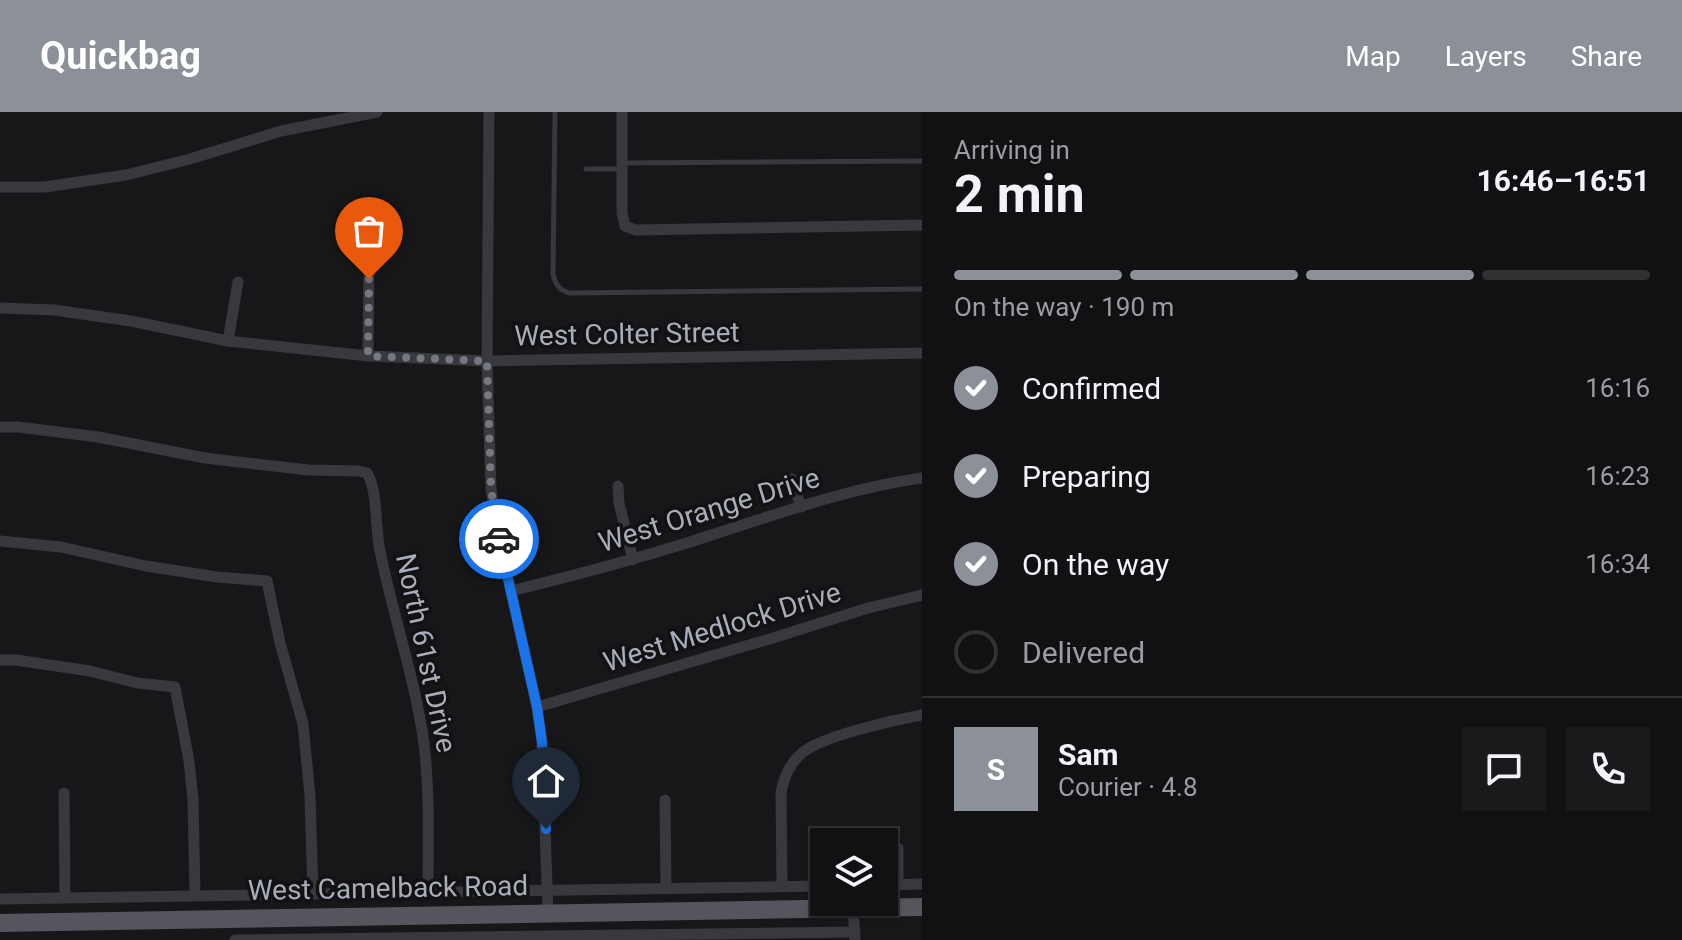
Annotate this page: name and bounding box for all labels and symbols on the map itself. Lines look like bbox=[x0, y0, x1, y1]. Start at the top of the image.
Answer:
pin bbox=[335, 197, 403, 279]
street label: West Colter Street bbox=[514, 316, 740, 352]
street label: West Orange Drive bbox=[595, 461, 823, 559]
courier bbox=[459, 499, 539, 579]
street label: North 61st Drive bbox=[389, 550, 463, 756]
street label: West Medlock Drive bbox=[599, 575, 845, 679]
pin bbox=[512, 747, 580, 829]
street label: West Camelback Road bbox=[247, 869, 529, 907]

